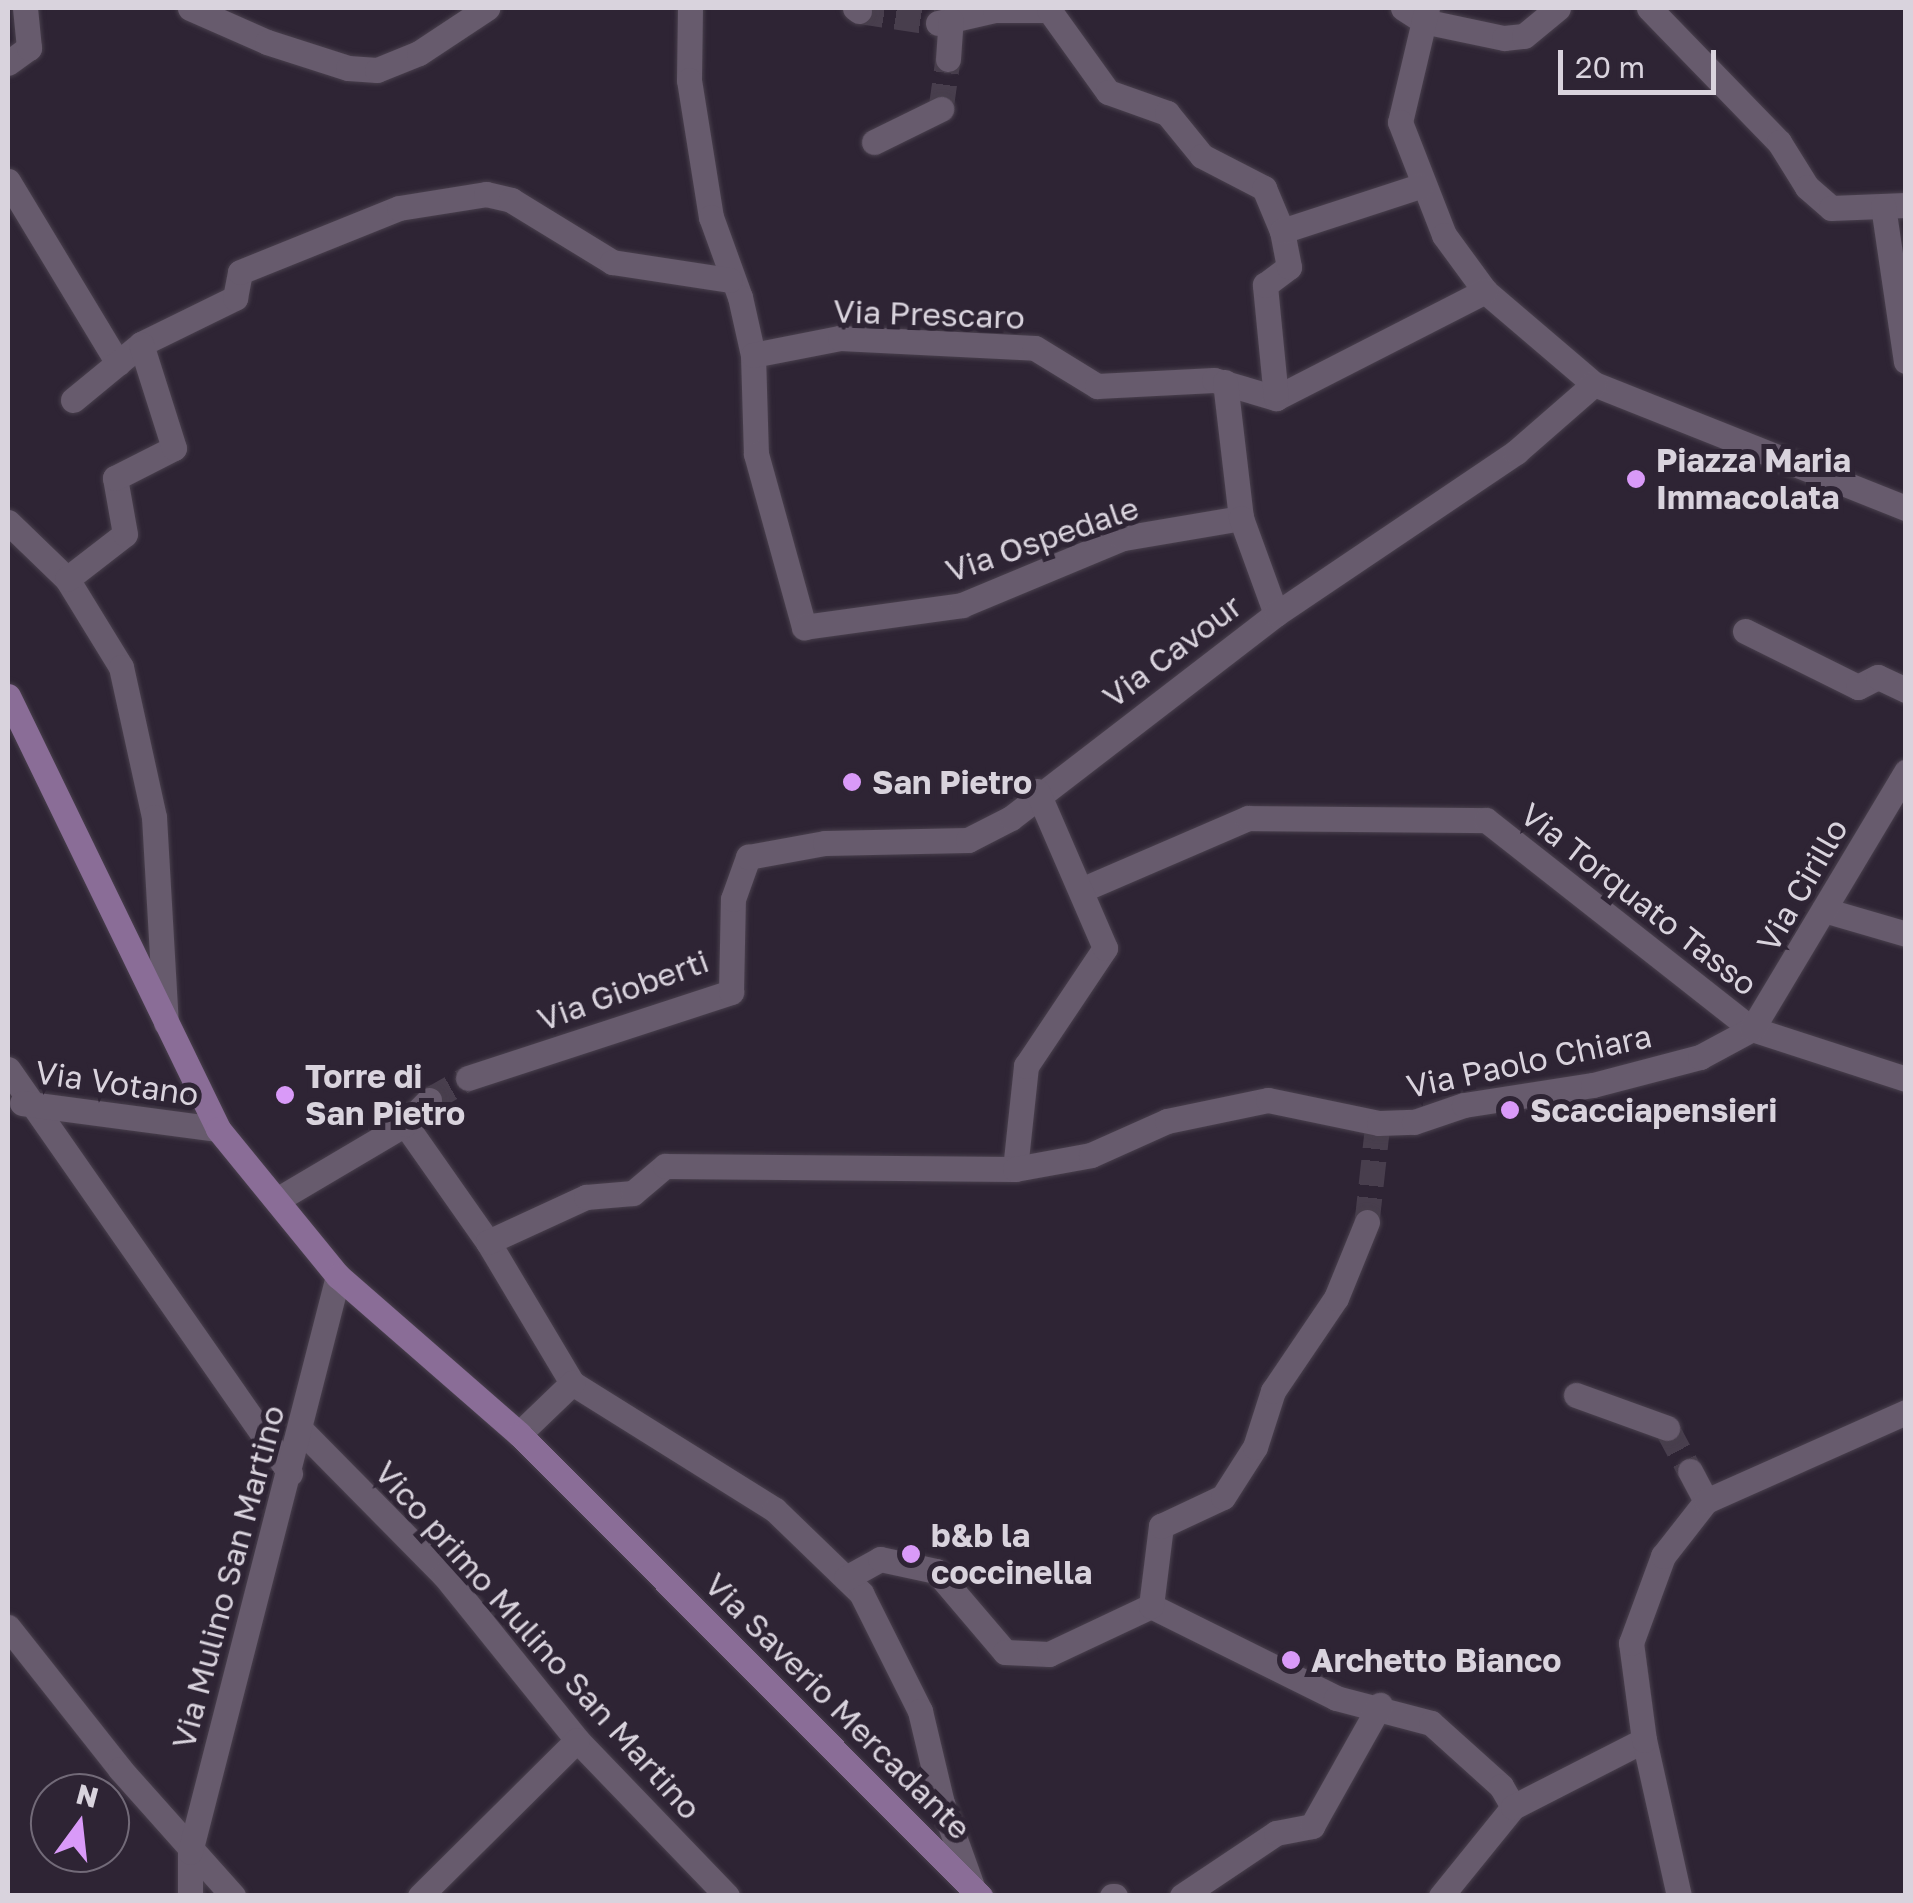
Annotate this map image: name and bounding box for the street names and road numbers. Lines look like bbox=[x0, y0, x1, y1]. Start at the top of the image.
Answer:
street label: Via Prescaro bbox=[833, 291, 1025, 337]
street label: Via Ospedale bbox=[941, 488, 1143, 590]
street label: Via Cavour bbox=[1095, 586, 1249, 716]
street label: Via Torquato Tasso bbox=[1513, 795, 1765, 1003]
street label: Via Cirillo bbox=[1749, 812, 1855, 958]
street label: Via Gioberti bbox=[532, 941, 714, 1039]
street label: Via Paolo Chiara bbox=[1403, 1016, 1655, 1106]
street label: Via Votano bbox=[33, 1053, 201, 1113]
street label: Via Mulino San Martino bbox=[164, 1401, 292, 1753]
street label: Vico primo Mulino San Martino bbox=[367, 1453, 709, 1827]
street label: Via Saverio Mercadante bbox=[697, 1565, 979, 1847]

